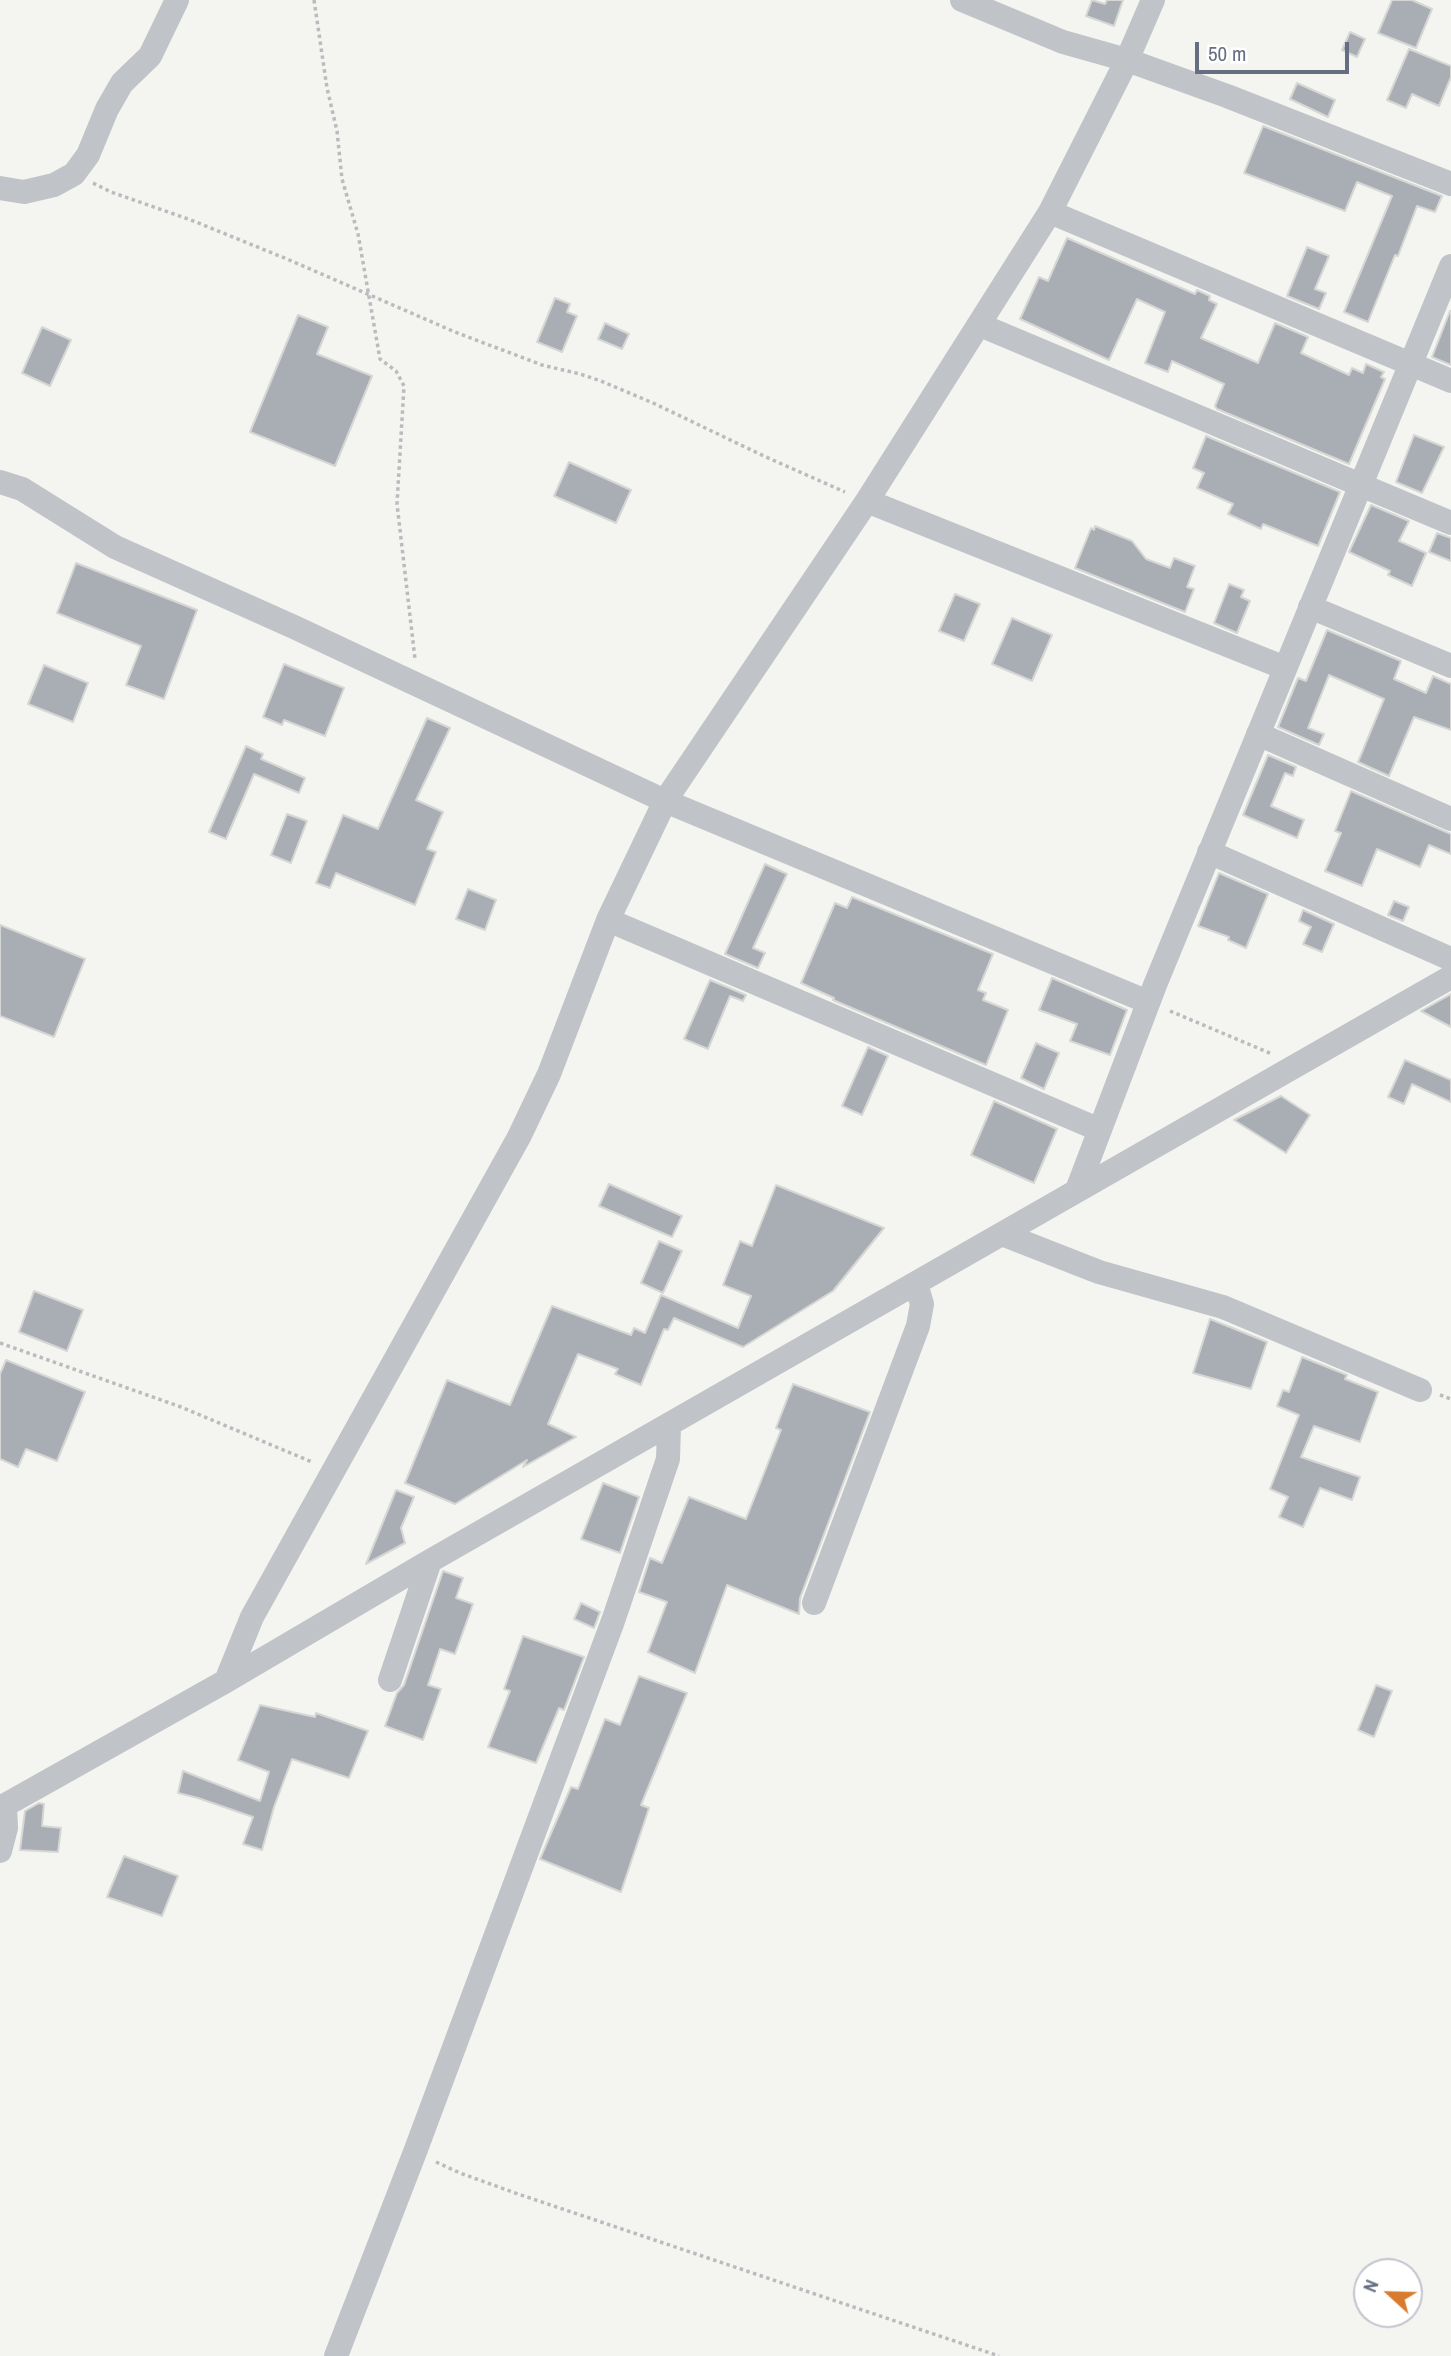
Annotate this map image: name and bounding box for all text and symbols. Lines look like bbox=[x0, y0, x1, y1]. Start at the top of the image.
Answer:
scale bar bbox=[1199, 28, 1353, 72]
text: 50 m bbox=[1208, 39, 1246, 68]
north arrow bbox=[1353, 2258, 1423, 2328]
text: N bbox=[1356, 2276, 1385, 2296]

